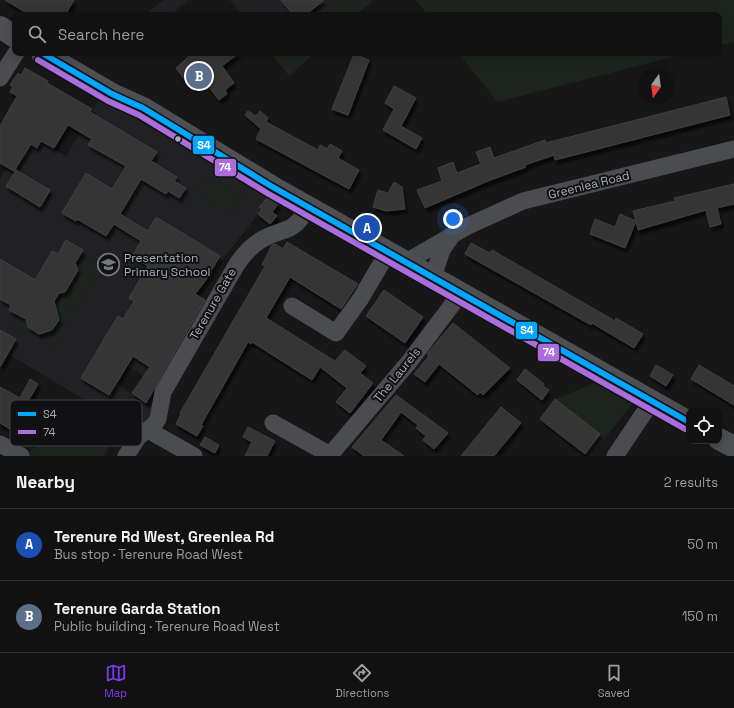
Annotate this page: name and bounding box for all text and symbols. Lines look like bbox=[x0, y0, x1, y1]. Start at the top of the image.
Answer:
search box bbox=[12, 12, 722, 56]
icon: search bbox=[26, 23, 48, 45]
text: Search here bbox=[58, 25, 144, 44]
pin: B bbox=[186, 61, 212, 91]
north arrow bbox=[638, 68, 674, 104]
unlabelled marker bbox=[173, 134, 183, 144]
line badge: S4 bbox=[192, 135, 215, 155]
text: S4 bbox=[197, 138, 211, 152]
line badge: 74 bbox=[214, 158, 237, 177]
text: 74 bbox=[219, 160, 231, 174]
street label: Greenlea Road bbox=[547, 167, 631, 203]
your location bbox=[443, 209, 463, 229]
pin: A bbox=[354, 213, 380, 243]
place label: Presentation Primary School bbox=[124, 250, 211, 280]
school or university icon: Presentation Primary School bbox=[95, 252, 121, 278]
street label: Terenure Gate bbox=[186, 265, 240, 343]
line badge: S4 bbox=[515, 321, 538, 340]
text: S4 bbox=[520, 323, 534, 337]
line badge: 74 bbox=[537, 343, 560, 362]
street label: The Laurels bbox=[370, 344, 424, 406]
text: 74 bbox=[543, 345, 555, 359]
legend bbox=[10, 400, 142, 446]
text: S4 bbox=[43, 407, 57, 421]
map controls bbox=[686, 408, 722, 444]
button: locate bbox=[686, 408, 722, 444]
text: 74 bbox=[43, 425, 56, 439]
text: Nearby bbox=[16, 471, 75, 493]
text: 2 results bbox=[664, 474, 718, 491]
text: Terenure Rd West, Greenlea Rd bbox=[54, 527, 274, 546]
text: A bbox=[25, 536, 33, 553]
text: 50 m bbox=[687, 536, 718, 553]
text: Bus stop · Terenure Road West bbox=[54, 546, 243, 563]
text: Terenure Garda Station bbox=[54, 599, 221, 618]
text: B bbox=[25, 608, 33, 625]
text: 150 m bbox=[682, 608, 718, 625]
text: Public building · Terenure Road West bbox=[54, 618, 280, 635]
tab: Map bbox=[104, 662, 127, 700]
tab: Directions bbox=[335, 662, 389, 700]
tab: Saved bbox=[598, 662, 630, 700]

